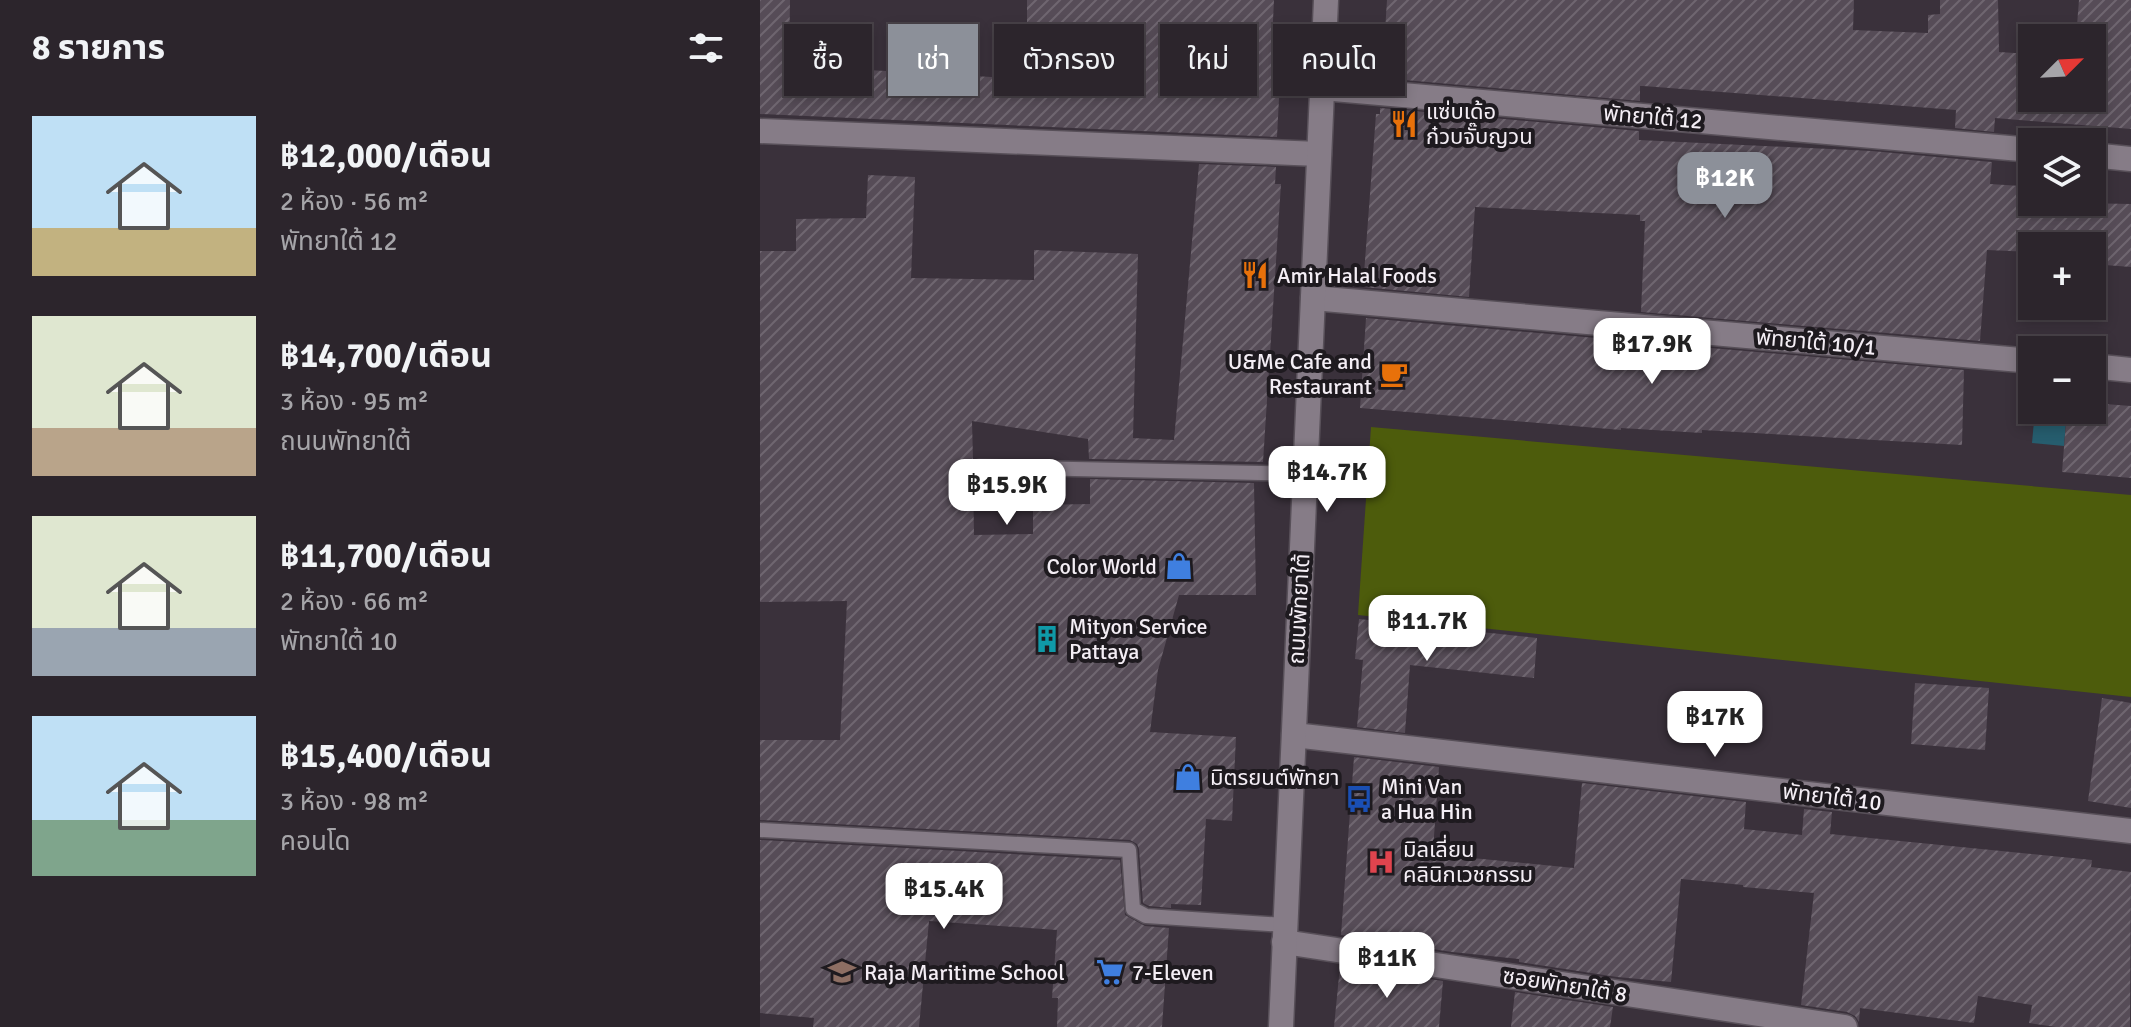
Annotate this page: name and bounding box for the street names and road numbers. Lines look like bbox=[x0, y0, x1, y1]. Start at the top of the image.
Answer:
street label: พัทยาใต้ 12 bbox=[1602, 99, 1704, 135]
street label: พัทยาใต้ 10/1 bbox=[1755, 323, 1877, 361]
street label: ถนนพัทยาใต้ bbox=[1283, 553, 1315, 665]
street label: พัทยาใต้ 10 bbox=[1781, 778, 1883, 816]
street label: ซอยพัทยาใต้ 8 bbox=[1501, 962, 1629, 1008]

